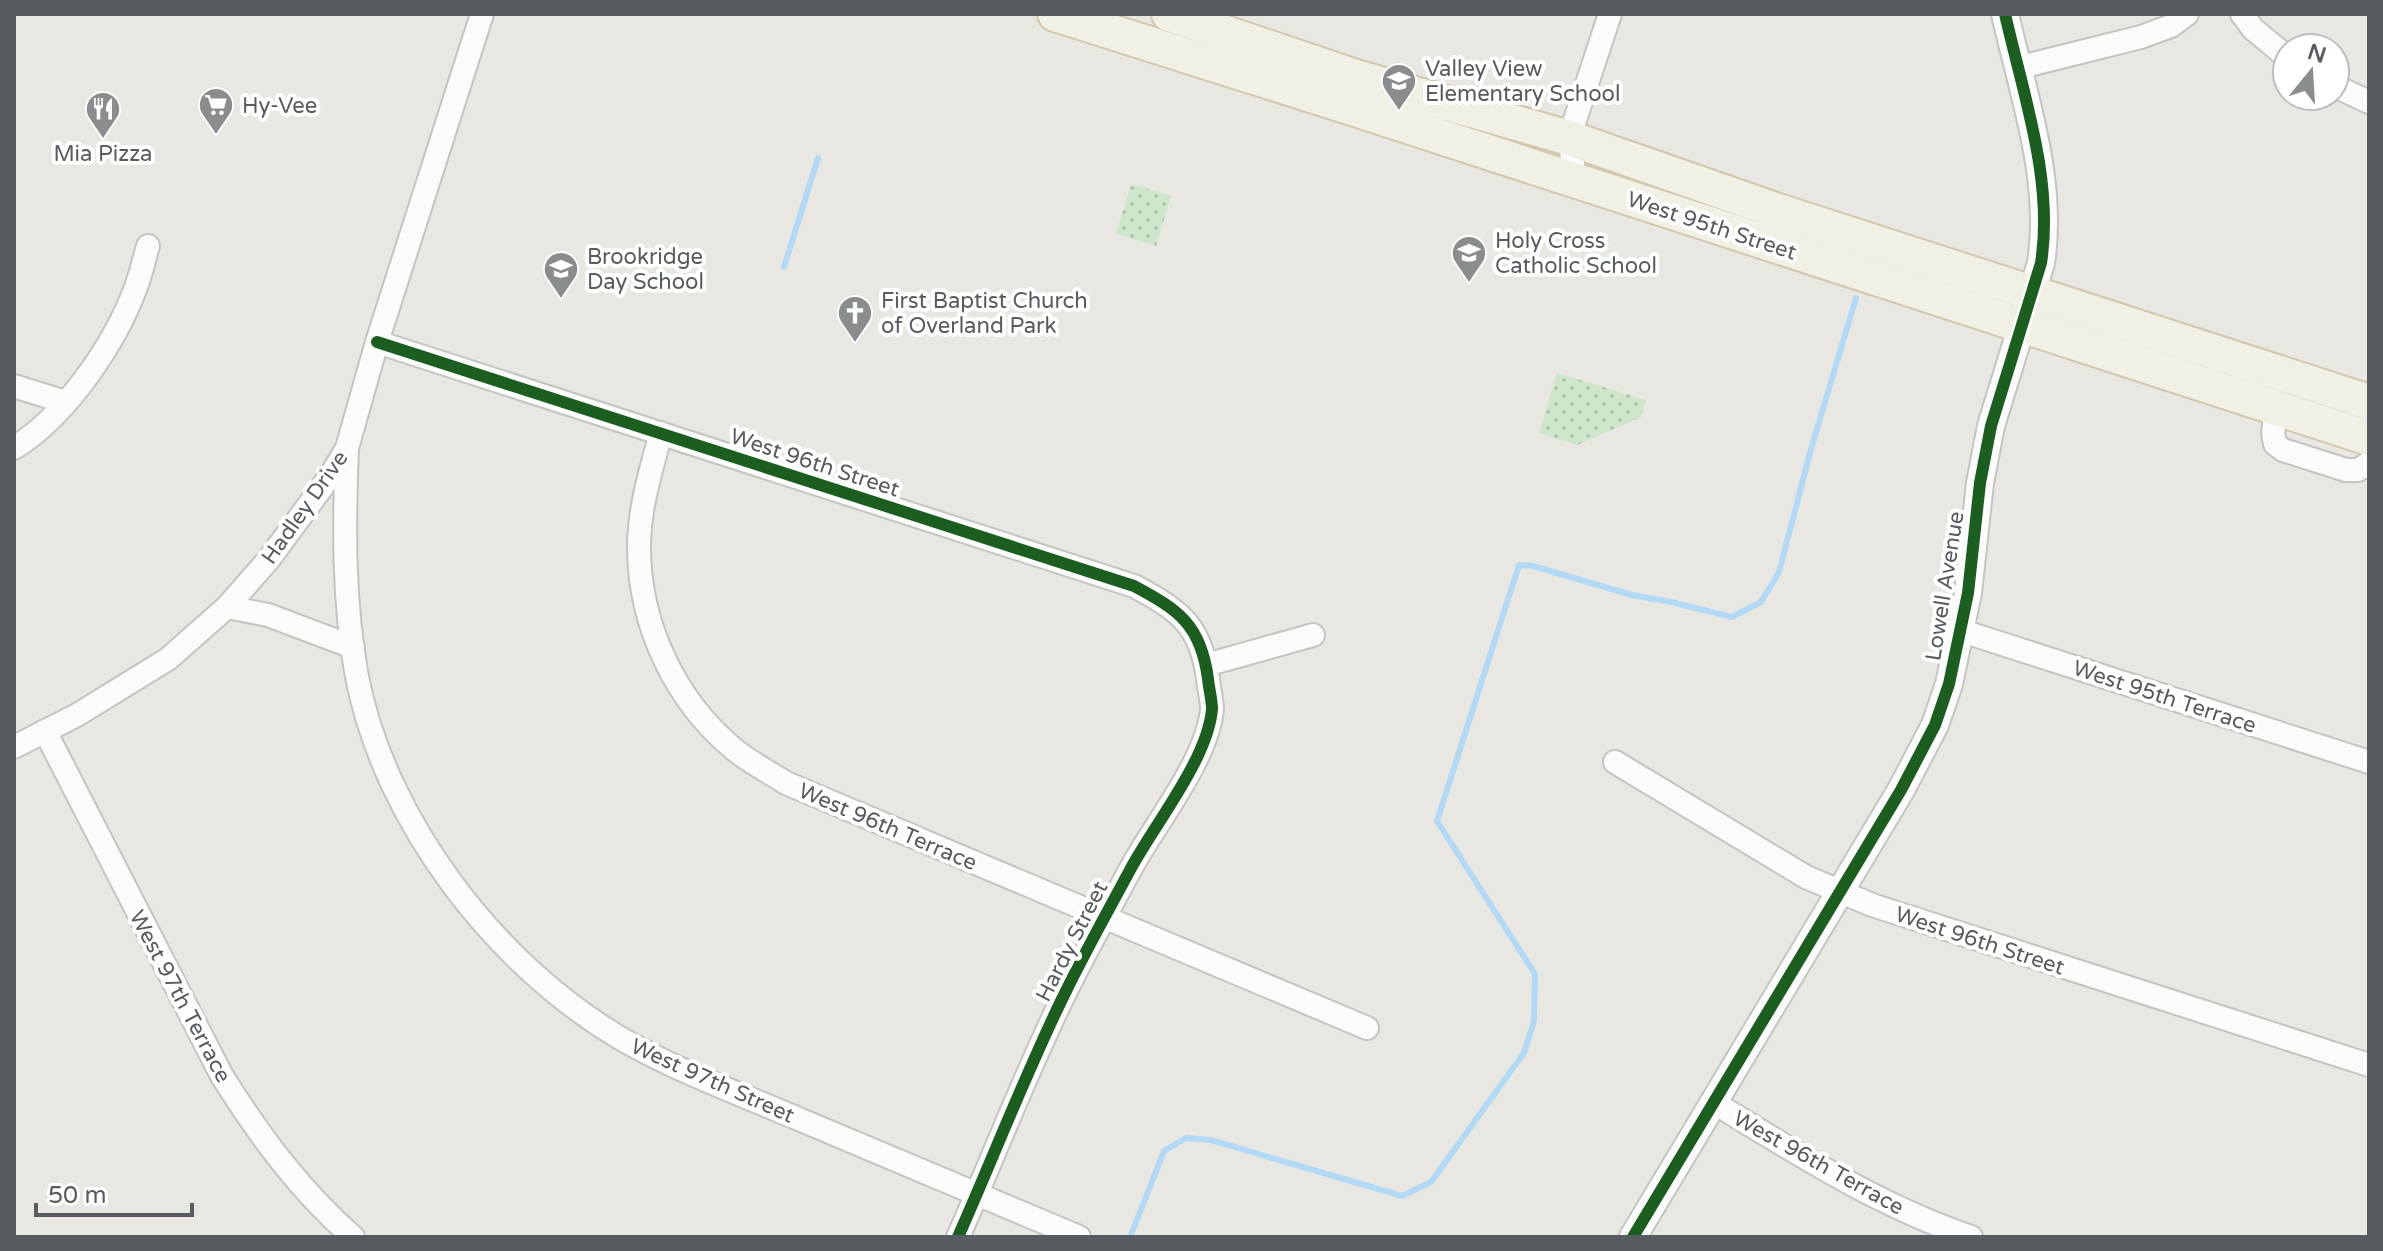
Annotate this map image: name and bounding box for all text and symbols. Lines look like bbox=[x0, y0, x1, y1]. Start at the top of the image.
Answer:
north arrow bbox=[2271, 32, 2351, 112]
text: N bbox=[2304, 39, 2329, 69]
place label: Valley View Elementary School bbox=[1425, 56, 1620, 107]
school or university icon: Valley View Elementary School bbox=[1380, 62, 1418, 112]
supermarket icon: Hy-Vee bbox=[197, 86, 235, 136]
restaurant icon: Mia Pizza bbox=[84, 90, 122, 140]
place label: Hy-Vee bbox=[242, 93, 317, 119]
place label: Mia Pizza bbox=[54, 141, 152, 167]
street label: West 95th Street bbox=[1624, 186, 1800, 266]
place label: Holy Cross Catholic School bbox=[1495, 228, 1657, 279]
school or university icon: Holy Cross Catholic School bbox=[1450, 234, 1488, 284]
place label: Brookridge Day School bbox=[587, 244, 704, 295]
school or university icon: Brookridge Day School bbox=[542, 250, 580, 300]
place label: First Baptist Church of Overland Park bbox=[881, 288, 1088, 339]
church icon: First Baptist Church of Overland Park bbox=[836, 294, 874, 344]
street label: West 96th Street bbox=[727, 423, 903, 503]
street label: Hadley Drive bbox=[256, 446, 353, 569]
street label: Lowell Avenue bbox=[1920, 510, 1970, 663]
street label: West 95th Terrace bbox=[2070, 655, 2260, 739]
street label: West 96th Terrace bbox=[795, 778, 981, 876]
street label: Hardy Street bbox=[1030, 877, 1113, 1006]
street label: West 96th Street bbox=[1892, 901, 2068, 981]
street label: West 97th Terrace bbox=[124, 906, 236, 1087]
street label: West 97th Street bbox=[627, 1033, 798, 1129]
street label: West 96th Terrace bbox=[1729, 1105, 1908, 1221]
scale bar bbox=[36, 1167, 192, 1217]
text: 50 m bbox=[48, 1181, 106, 1210]

